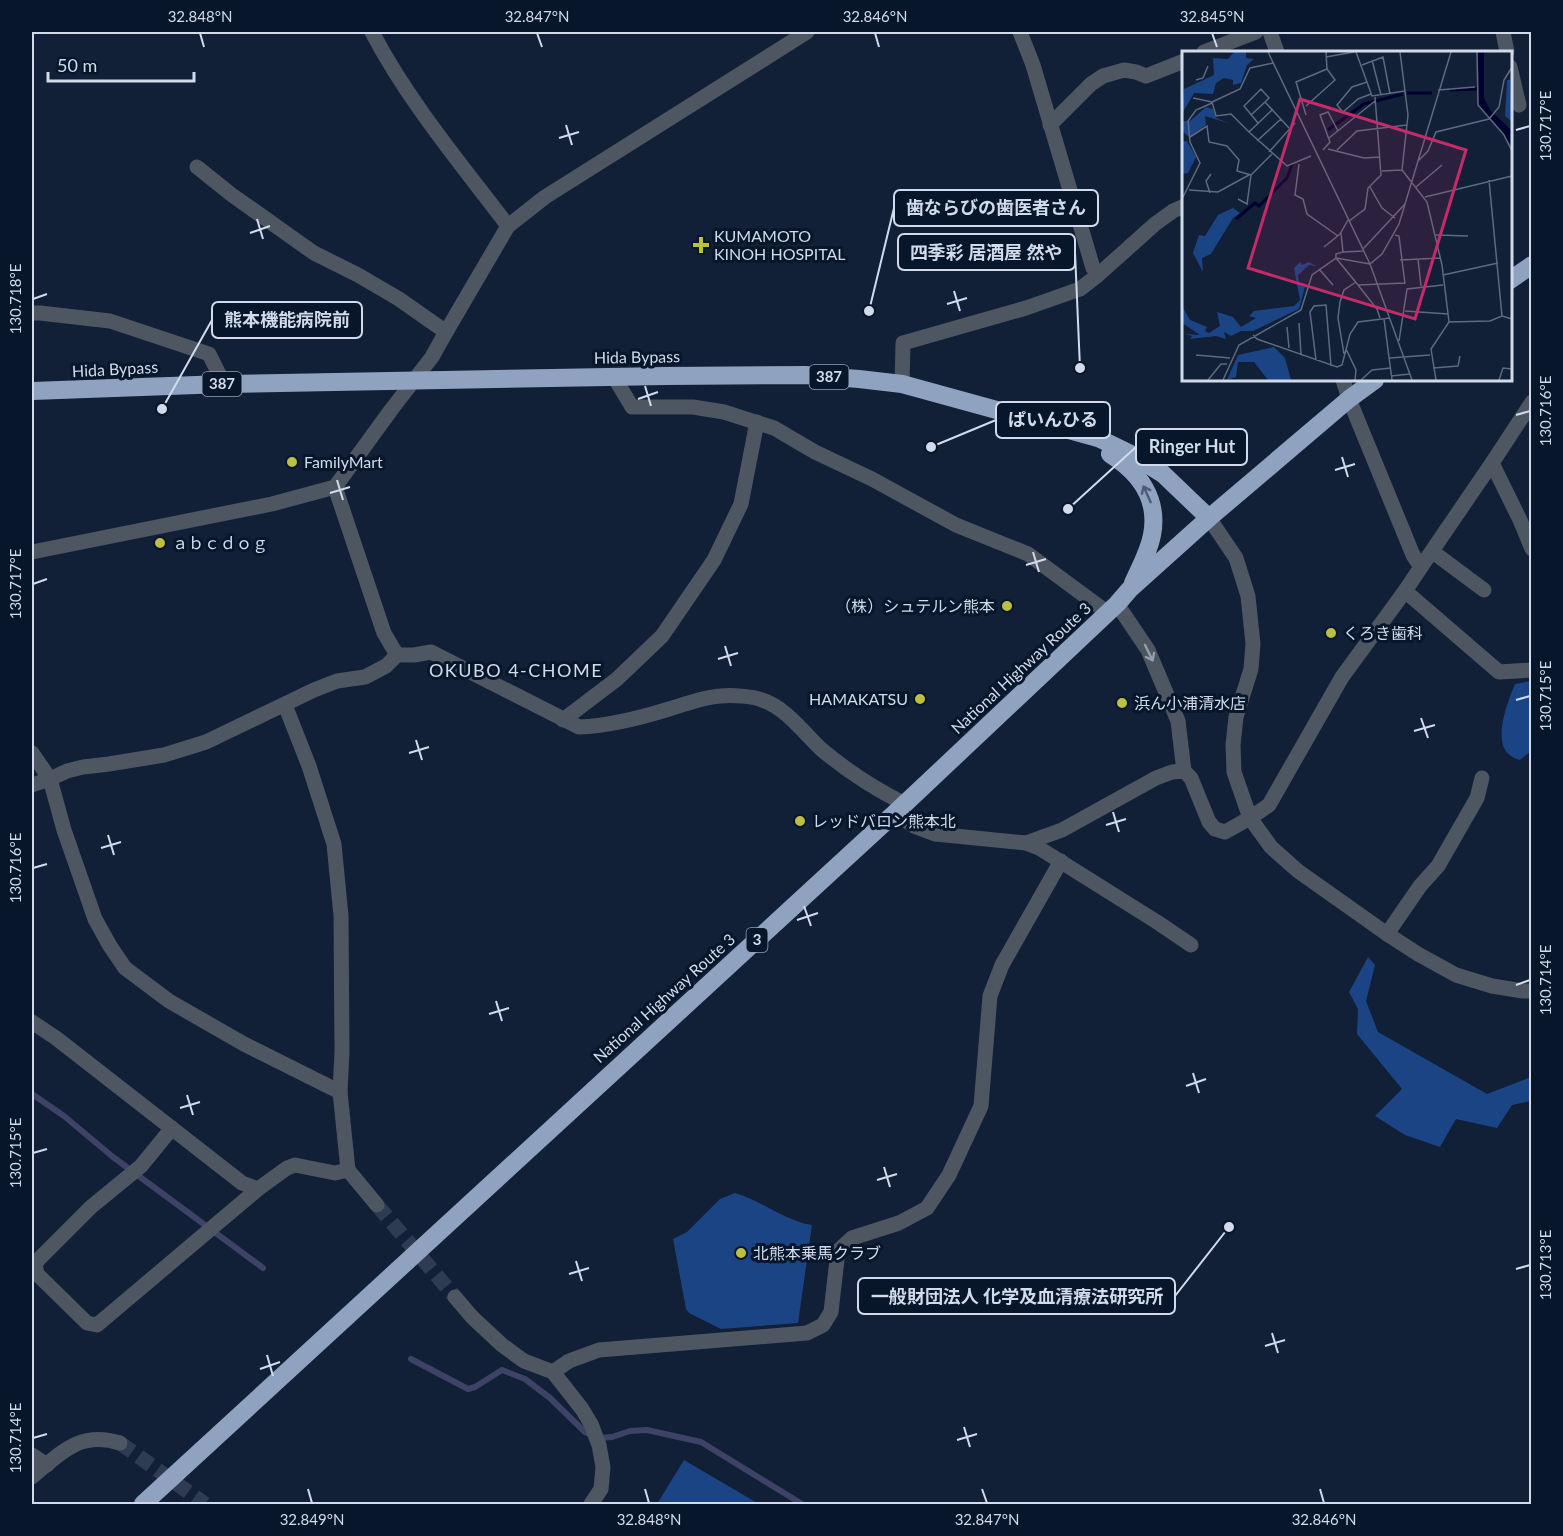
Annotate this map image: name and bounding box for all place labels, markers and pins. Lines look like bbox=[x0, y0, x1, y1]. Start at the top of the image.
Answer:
callout: 歯ならびの歯医者さん bbox=[894, 190, 1098, 226]
place label: KUMAMOTO KINOH HOSPITAL bbox=[714, 226, 846, 263]
callout: 四季彩 居酒屋 然や bbox=[898, 234, 1075, 270]
marker: KUMAMOTO KINOH HOSPITAL bbox=[692, 236, 710, 254]
callout: 熊本機能病院前 bbox=[212, 302, 362, 338]
callout: ぱいんひる bbox=[996, 402, 1110, 438]
callout: Ringer Hut bbox=[1136, 429, 1247, 465]
place label: FamilyMart bbox=[304, 452, 383, 471]
marker: FamilyMart bbox=[285, 455, 299, 469]
place label: ａｂｃｄｏｇ bbox=[172, 533, 268, 553]
marker: ａｂｃｄｏｇ bbox=[153, 536, 167, 550]
place label: （株）シュテルン熊本 bbox=[835, 596, 995, 615]
marker: （株）シュテルン熊本 bbox=[1000, 599, 1014, 613]
place label: くろき歯科 bbox=[1343, 623, 1423, 642]
marker: くろき歯科 bbox=[1324, 626, 1338, 640]
place label: HAMAKATSU bbox=[809, 689, 908, 708]
marker: HAMAKATSU bbox=[913, 692, 927, 706]
place label: 浜ん小浦清水店 bbox=[1134, 693, 1246, 712]
marker: 浜ん小浦清水店 bbox=[1115, 696, 1129, 710]
place label: レッドバロン熊本北 bbox=[812, 811, 956, 830]
marker: レッドバロン熊本北 bbox=[793, 814, 807, 828]
place label: 北熊本乗馬クラブ bbox=[753, 1243, 881, 1262]
marker: 北熊本乗馬クラブ bbox=[734, 1246, 748, 1260]
callout: 一般財団法人 化学及血清療法研究所 bbox=[858, 1278, 1175, 1314]

